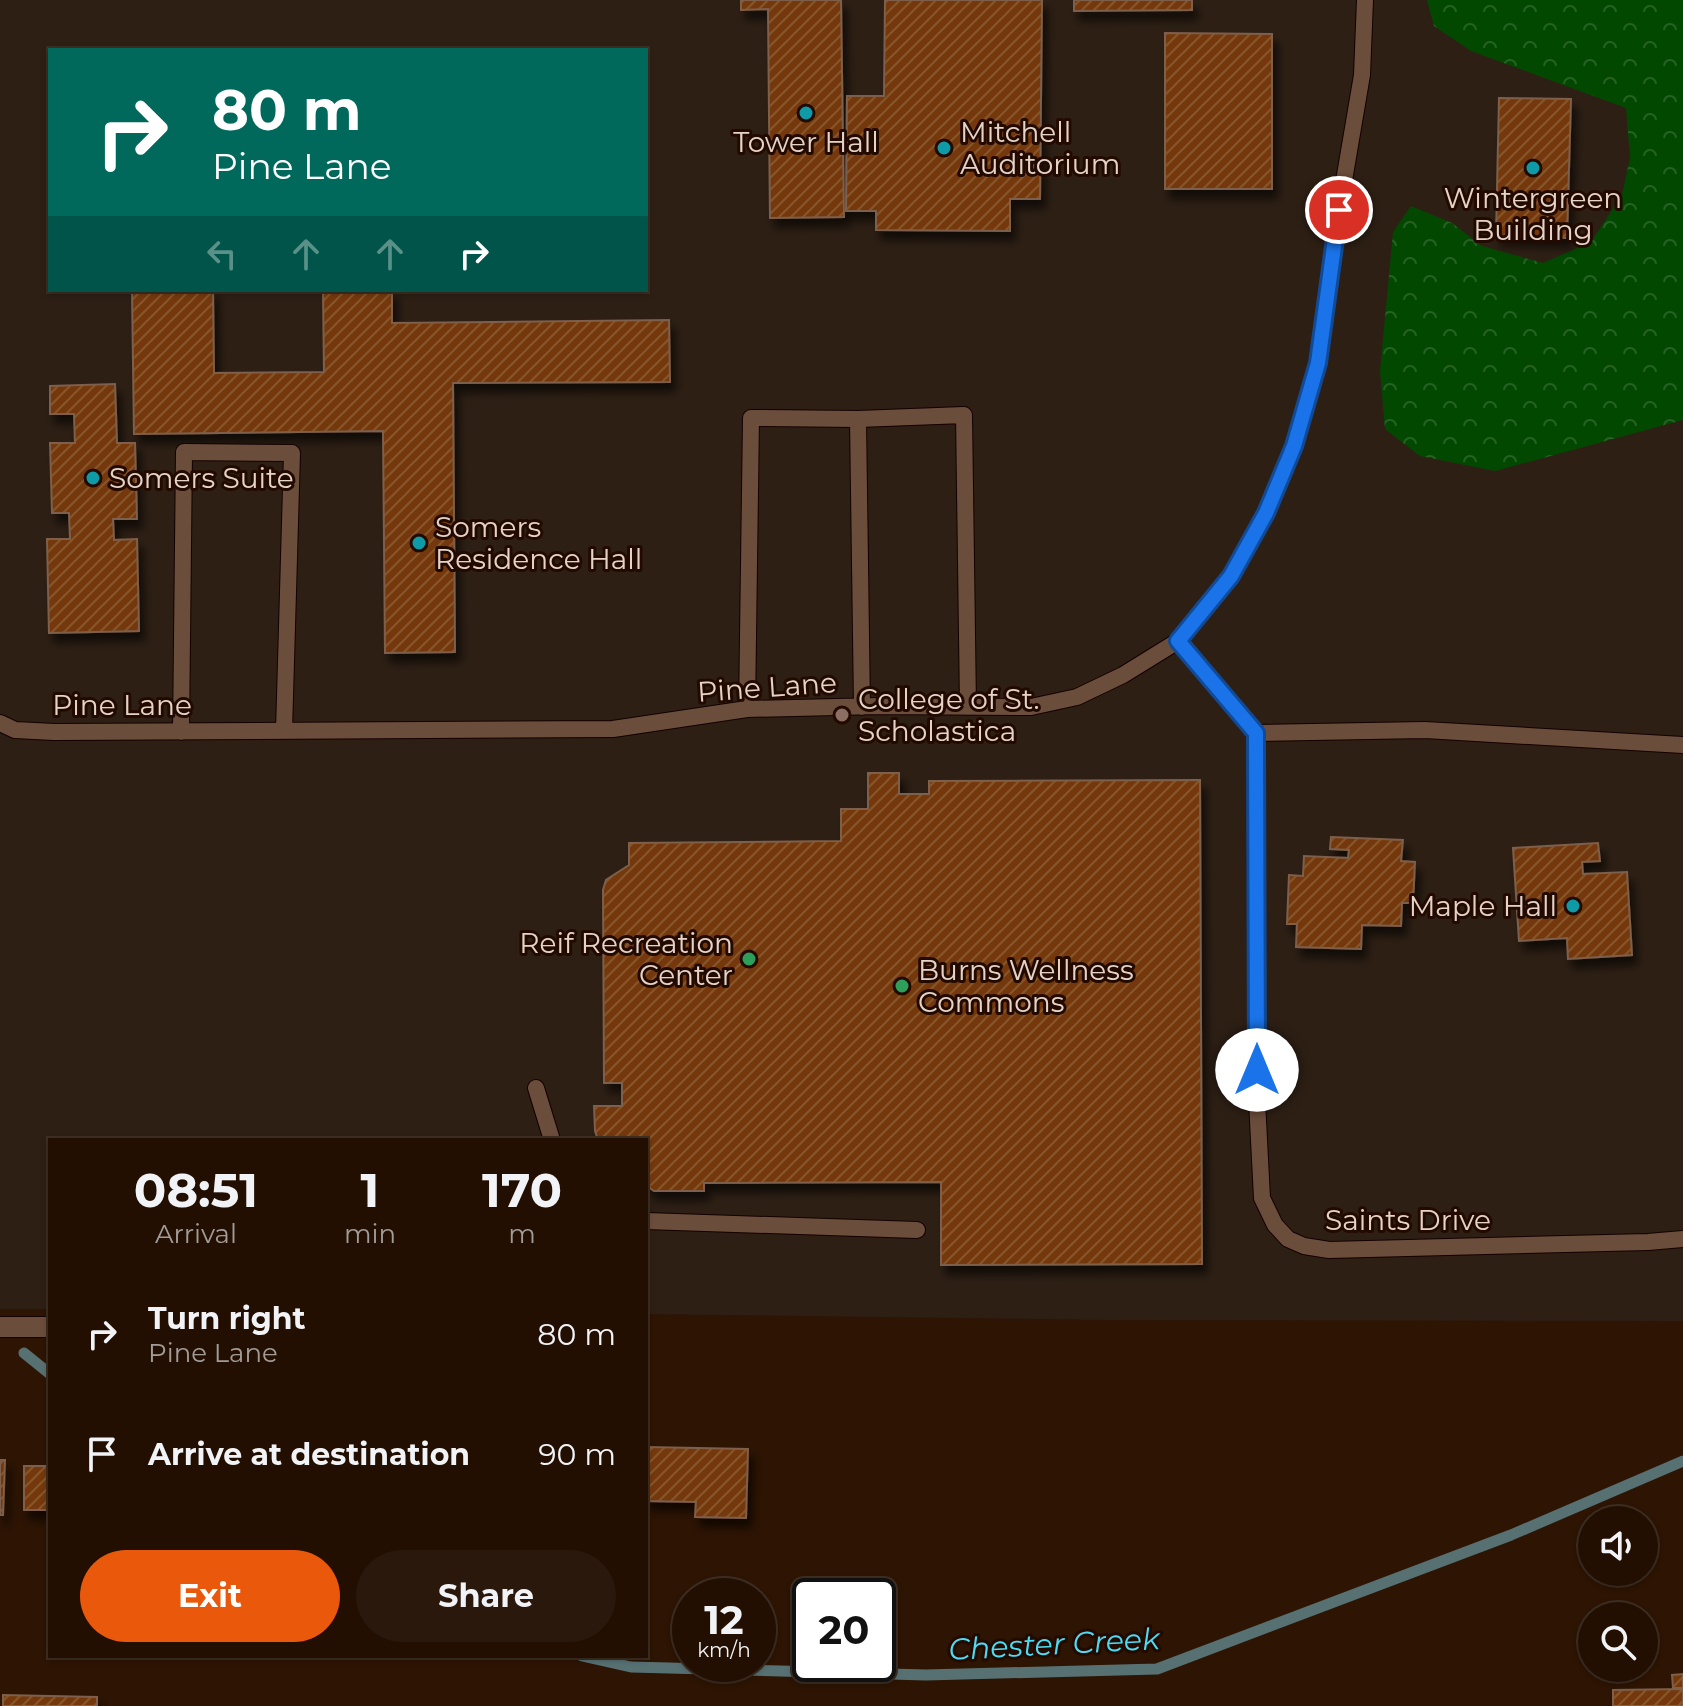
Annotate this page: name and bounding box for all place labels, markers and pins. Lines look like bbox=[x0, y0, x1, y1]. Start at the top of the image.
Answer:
marker: Tower Hall bbox=[797, 104, 815, 122]
place label: Mitchell Auditorium bbox=[960, 115, 1120, 181]
place label: Tower Hall bbox=[733, 125, 879, 159]
marker: Mitchell Auditorium bbox=[935, 139, 953, 157]
marker: Wintergreen Building bbox=[1524, 159, 1542, 177]
pin bbox=[1305, 176, 1373, 244]
place label: Wintergreen Building bbox=[1444, 181, 1622, 247]
place label: Somers Suite bbox=[109, 461, 294, 495]
marker: Somers Suite bbox=[84, 469, 102, 487]
place label: Somers Residence Hall bbox=[435, 510, 642, 576]
marker: Somers Residence Hall bbox=[410, 534, 428, 552]
place label: College of St. Scholastica bbox=[858, 682, 1039, 748]
marker: College of St. Scholastica bbox=[833, 706, 851, 724]
place label: Maple Hall bbox=[1409, 889, 1557, 923]
marker: Maple Hall bbox=[1564, 897, 1582, 915]
place label: Reif Recreation Center bbox=[519, 926, 733, 992]
marker: Reif Recreation Center bbox=[740, 950, 758, 968]
place label: Burns Wellness Commons bbox=[918, 953, 1134, 1019]
marker: Burns Wellness Commons bbox=[893, 977, 911, 995]

